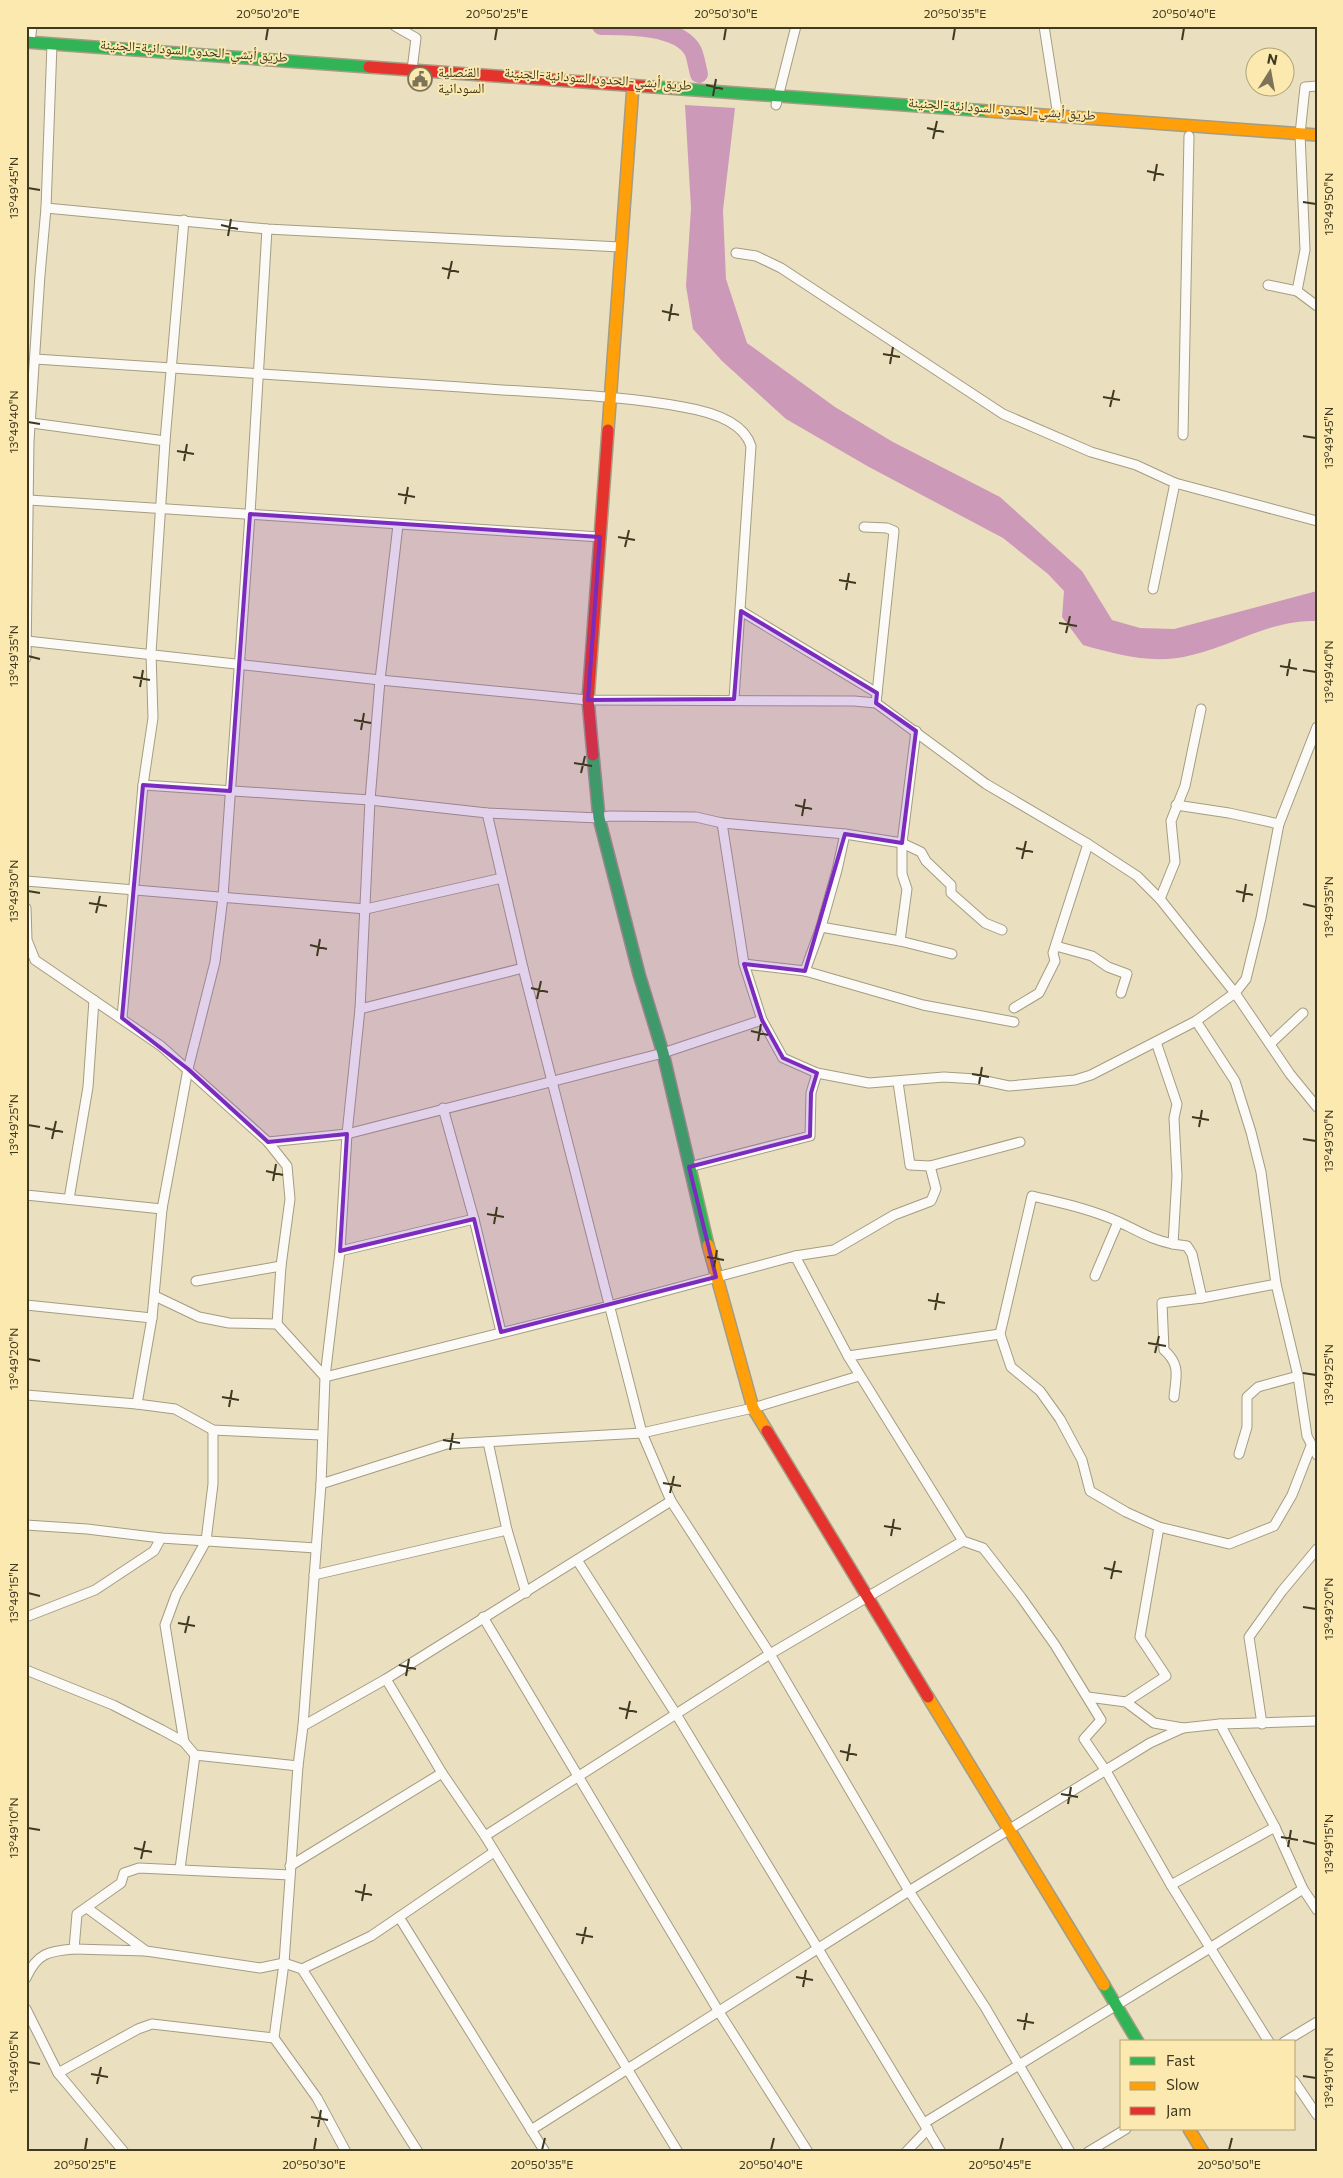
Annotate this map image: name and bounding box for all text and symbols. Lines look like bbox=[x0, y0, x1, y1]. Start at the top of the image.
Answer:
text: 20°50'20"E bbox=[236, 6, 300, 20]
text: 20°50'25"E bbox=[466, 6, 528, 20]
text: 20°50'30"E bbox=[694, 6, 758, 20]
text: 20°50'35"E bbox=[924, 6, 986, 20]
text: 20°50'40"E bbox=[1152, 6, 1216, 20]
street label: طريق أبشي-الحدود السودانية-الجنينة bbox=[99, 35, 288, 69]
north arrow bbox=[1246, 48, 1296, 98]
text: N bbox=[1266, 49, 1279, 68]
place label: القنصلية السودانية bbox=[438, 63, 484, 97]
street label: طريق أبشي-الحدود السودانية-الجنينة bbox=[503, 63, 692, 97]
public building icon: القنصلية السودانية bbox=[407, 66, 433, 92]
street label: طريق أبشي-الحدود السودانية-الجنينة bbox=[907, 93, 1096, 127]
text: 13°49'45"N bbox=[6, 157, 20, 219]
text: 13°49'50"N bbox=[1321, 173, 1335, 235]
text: 13°49'40"N bbox=[6, 390, 20, 454]
text: 13°49'45"N bbox=[1321, 407, 1335, 469]
text: 13°49'35"N bbox=[6, 625, 20, 687]
text: 13°49'40"N bbox=[1321, 640, 1335, 704]
text: 13°49'30"N bbox=[6, 860, 20, 922]
text: 13°49'35"N bbox=[1321, 876, 1335, 938]
text: 13°49'25"N bbox=[6, 1094, 20, 1156]
text: 13°49'30"N bbox=[1321, 1110, 1335, 1172]
text: 13°49'20"N bbox=[6, 1328, 20, 1390]
text: 13°49'25"N bbox=[1321, 1344, 1335, 1406]
text: 13°49'15"N bbox=[6, 1563, 20, 1623]
text: 13°49'20"N bbox=[1321, 1578, 1335, 1640]
text: 13°49'10"N bbox=[6, 1798, 20, 1858]
text: 13°49'15"N bbox=[1321, 1814, 1335, 1874]
text: 13°49'05"N bbox=[6, 2031, 20, 2093]
legend bbox=[1120, 2040, 1296, 2130]
text: 13°49'10"N bbox=[1321, 2048, 1335, 2108]
text: Fast bbox=[1166, 2051, 1195, 2069]
text: Slow bbox=[1166, 2075, 1199, 2093]
text: Jam bbox=[1166, 2101, 1191, 2119]
text: 20°50'25"E bbox=[54, 2157, 116, 2171]
text: 20°50'30"E bbox=[282, 2157, 346, 2171]
text: 20°50'35"E bbox=[511, 2157, 573, 2171]
text: 20°50'40"E bbox=[739, 2157, 803, 2171]
text: 20°50'45"E bbox=[969, 2157, 1031, 2171]
text: 20°50'50"E bbox=[1197, 2157, 1261, 2171]

